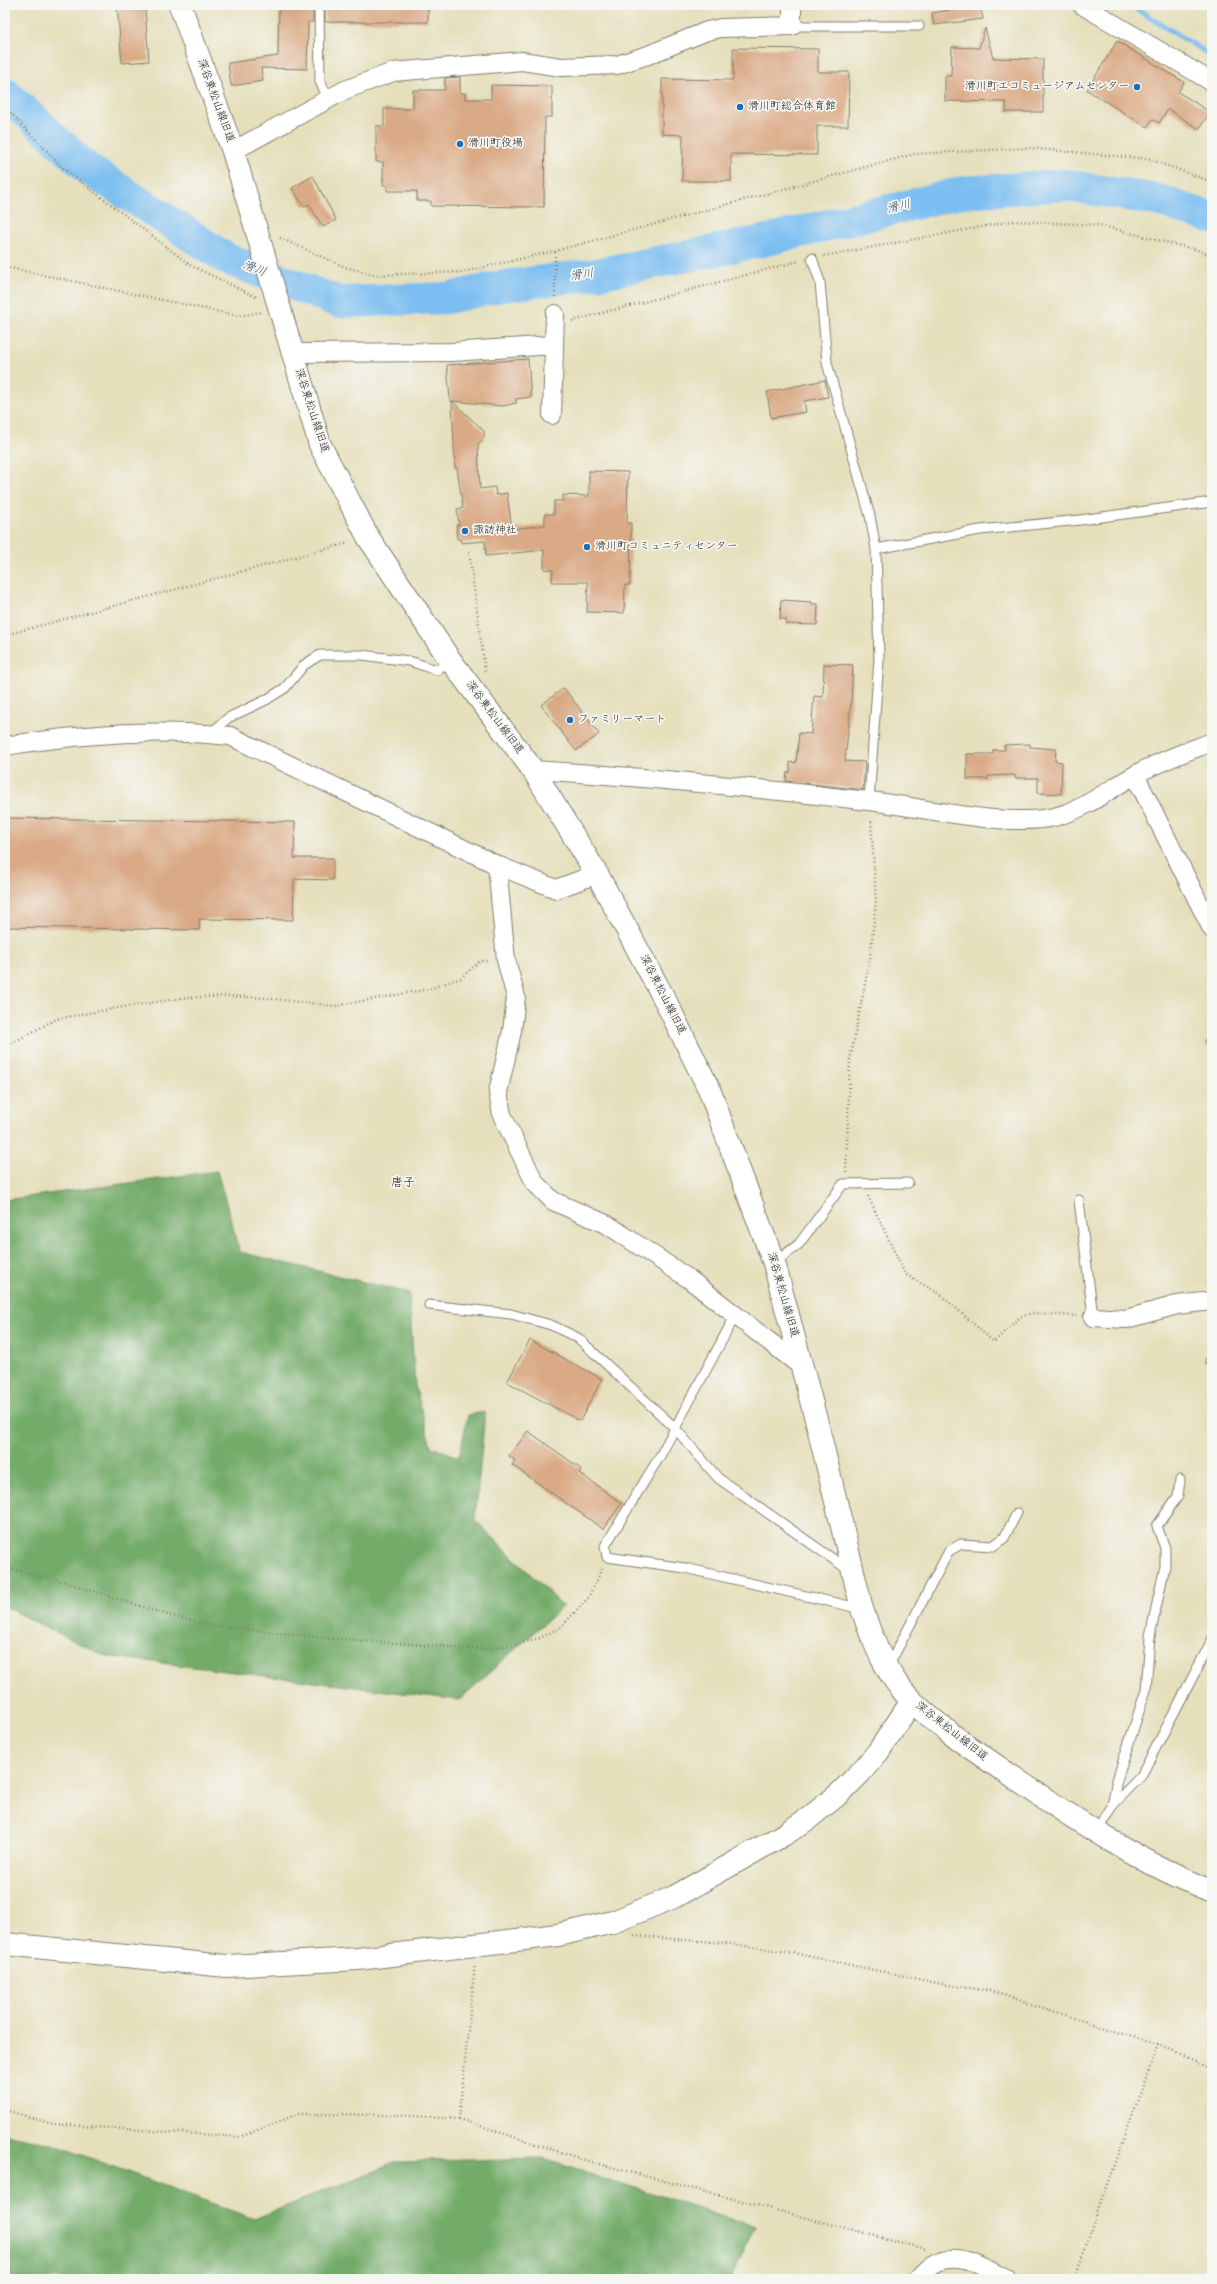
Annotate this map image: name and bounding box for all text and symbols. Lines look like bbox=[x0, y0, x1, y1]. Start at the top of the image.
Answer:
street label: 深谷東松山線旧道 bbox=[194, 57, 237, 144]
place label: 滑川町エコミュージアムセンター bbox=[965, 80, 1129, 93]
marker: 滑川町エコミュージアムセンター bbox=[1132, 82, 1142, 92]
place label: 滑川町総合体育館 bbox=[748, 100, 836, 113]
marker: 滑川町総合体育館 bbox=[735, 102, 745, 112]
place label: 滑川町役場 bbox=[468, 137, 523, 150]
marker: 滑川町役場 bbox=[455, 139, 465, 149]
water label: 滑川 bbox=[885, 197, 912, 218]
water label: 滑川 bbox=[240, 258, 268, 281]
water label: 滑川 bbox=[569, 266, 595, 285]
street label: 深谷東松山線旧道 bbox=[292, 367, 331, 455]
place label: 諏訪神社 bbox=[473, 524, 517, 537]
marker: 諏訪神社 bbox=[460, 526, 470, 536]
place label: 滑川町コミュニティセンター bbox=[595, 540, 738, 553]
marker: 滑川町コミュニティセンター bbox=[582, 542, 592, 552]
street label: 深谷東松山線旧道 bbox=[463, 679, 526, 757]
place label: ファミリーマート bbox=[578, 714, 666, 726]
marker: ファミリーマート bbox=[565, 715, 575, 725]
street label: 深谷東松山線旧道 bbox=[637, 953, 688, 1037]
district label: 唐子 bbox=[391, 1176, 415, 1191]
street label: 深谷東松山線旧道 bbox=[764, 1251, 801, 1339]
street label: 深谷東松山線旧道 bbox=[913, 1699, 990, 1764]

